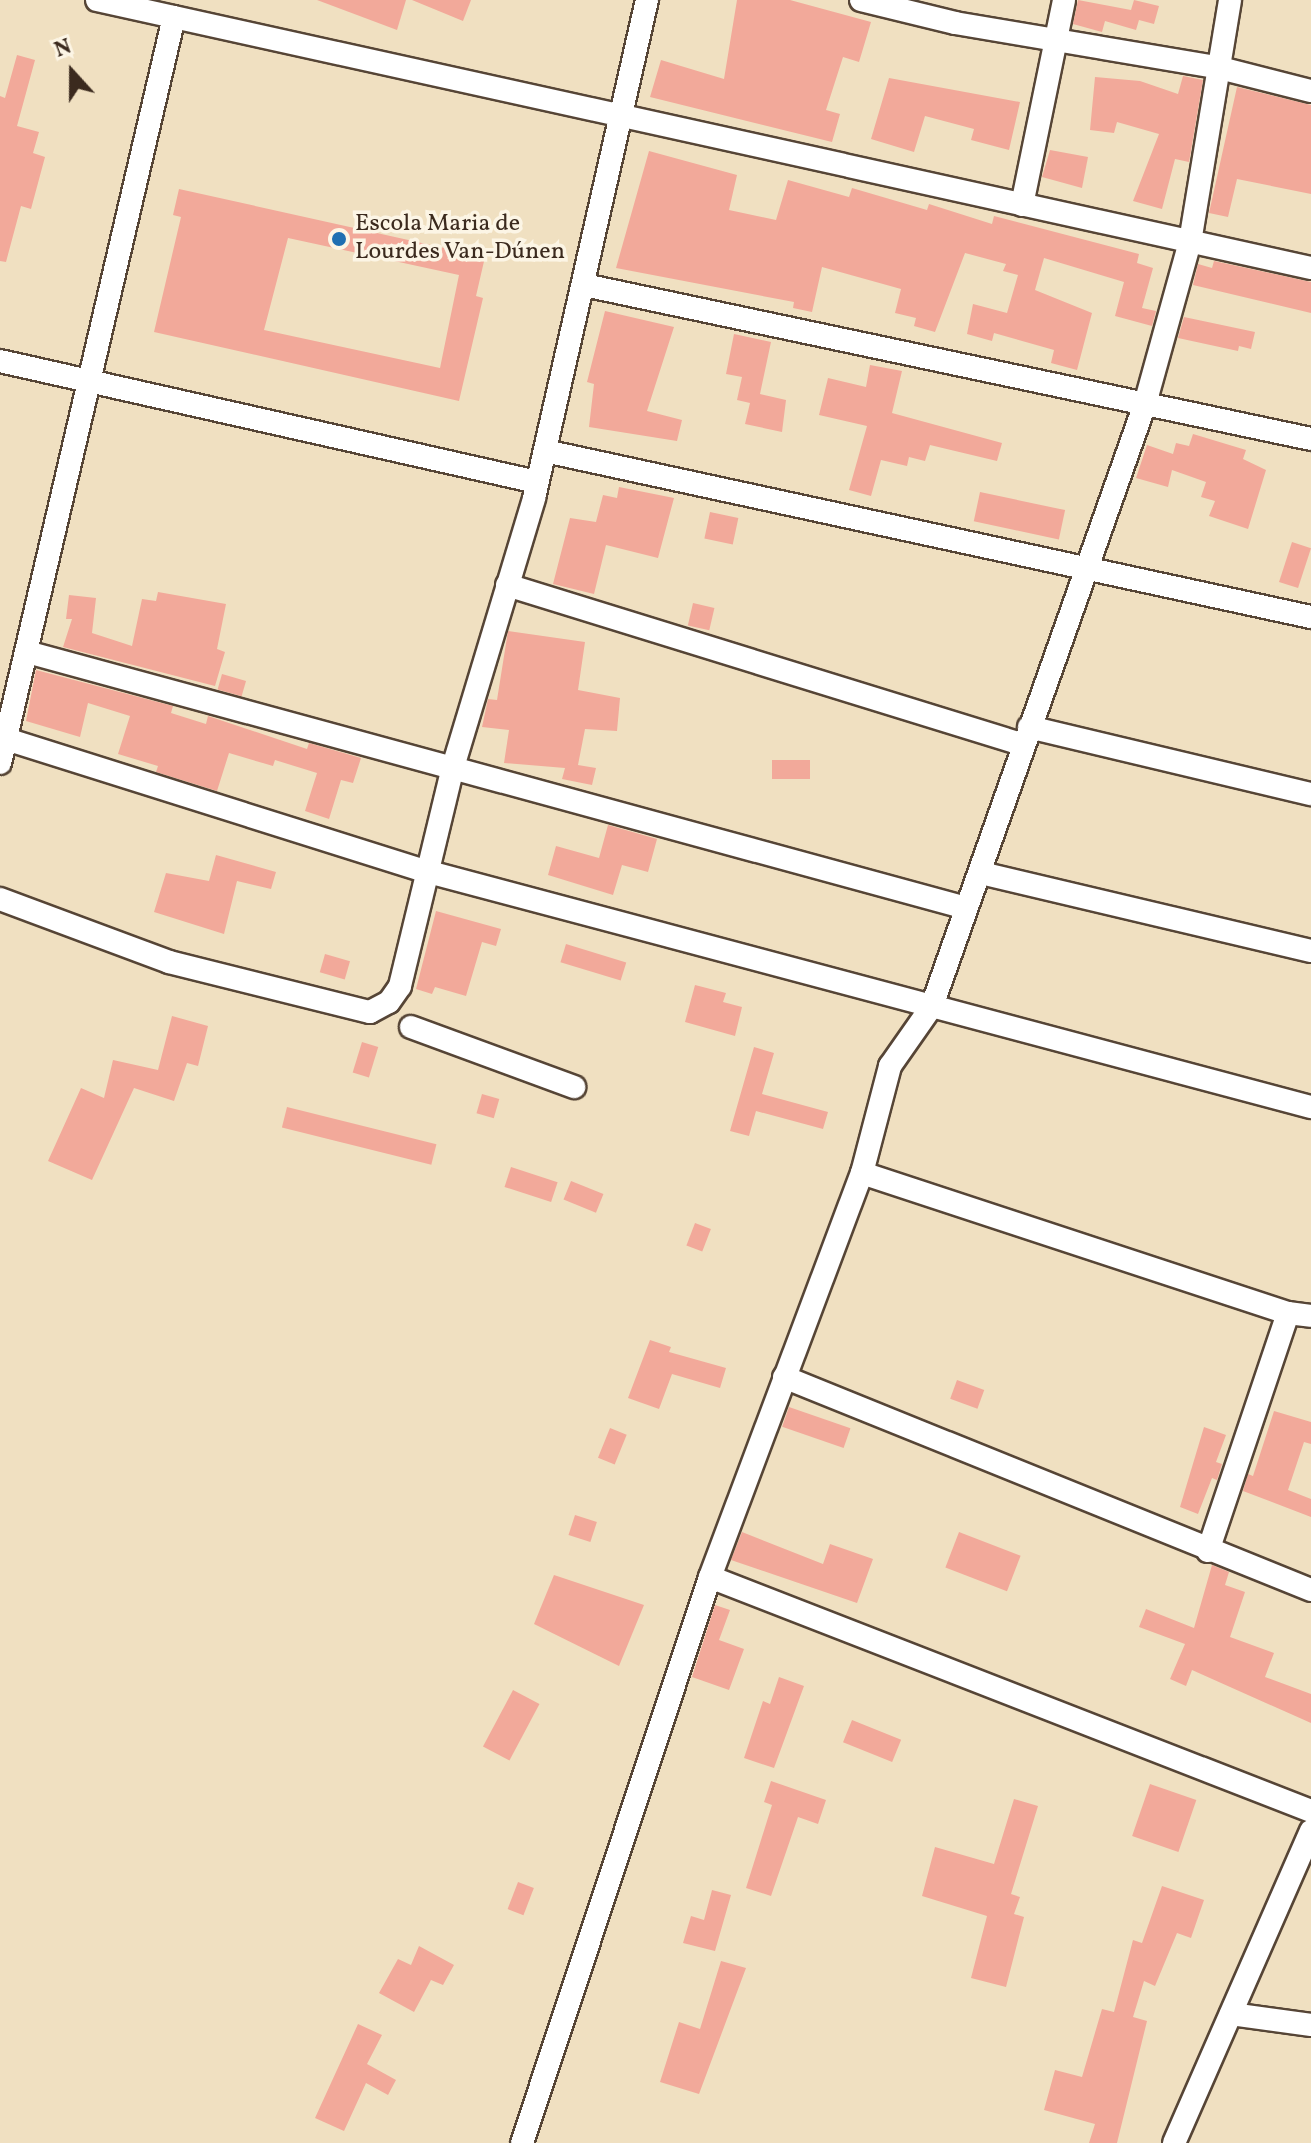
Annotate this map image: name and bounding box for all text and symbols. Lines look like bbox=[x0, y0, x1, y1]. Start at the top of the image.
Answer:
north arrow bbox=[32, 32, 112, 112]
text: N bbox=[50, 32, 76, 66]
place label: Escola Maria de Lourdes Van-Dúnen bbox=[355, 211, 566, 267]
marker: Escola Maria de Lourdes Van-Dúnen bbox=[330, 230, 348, 248]

